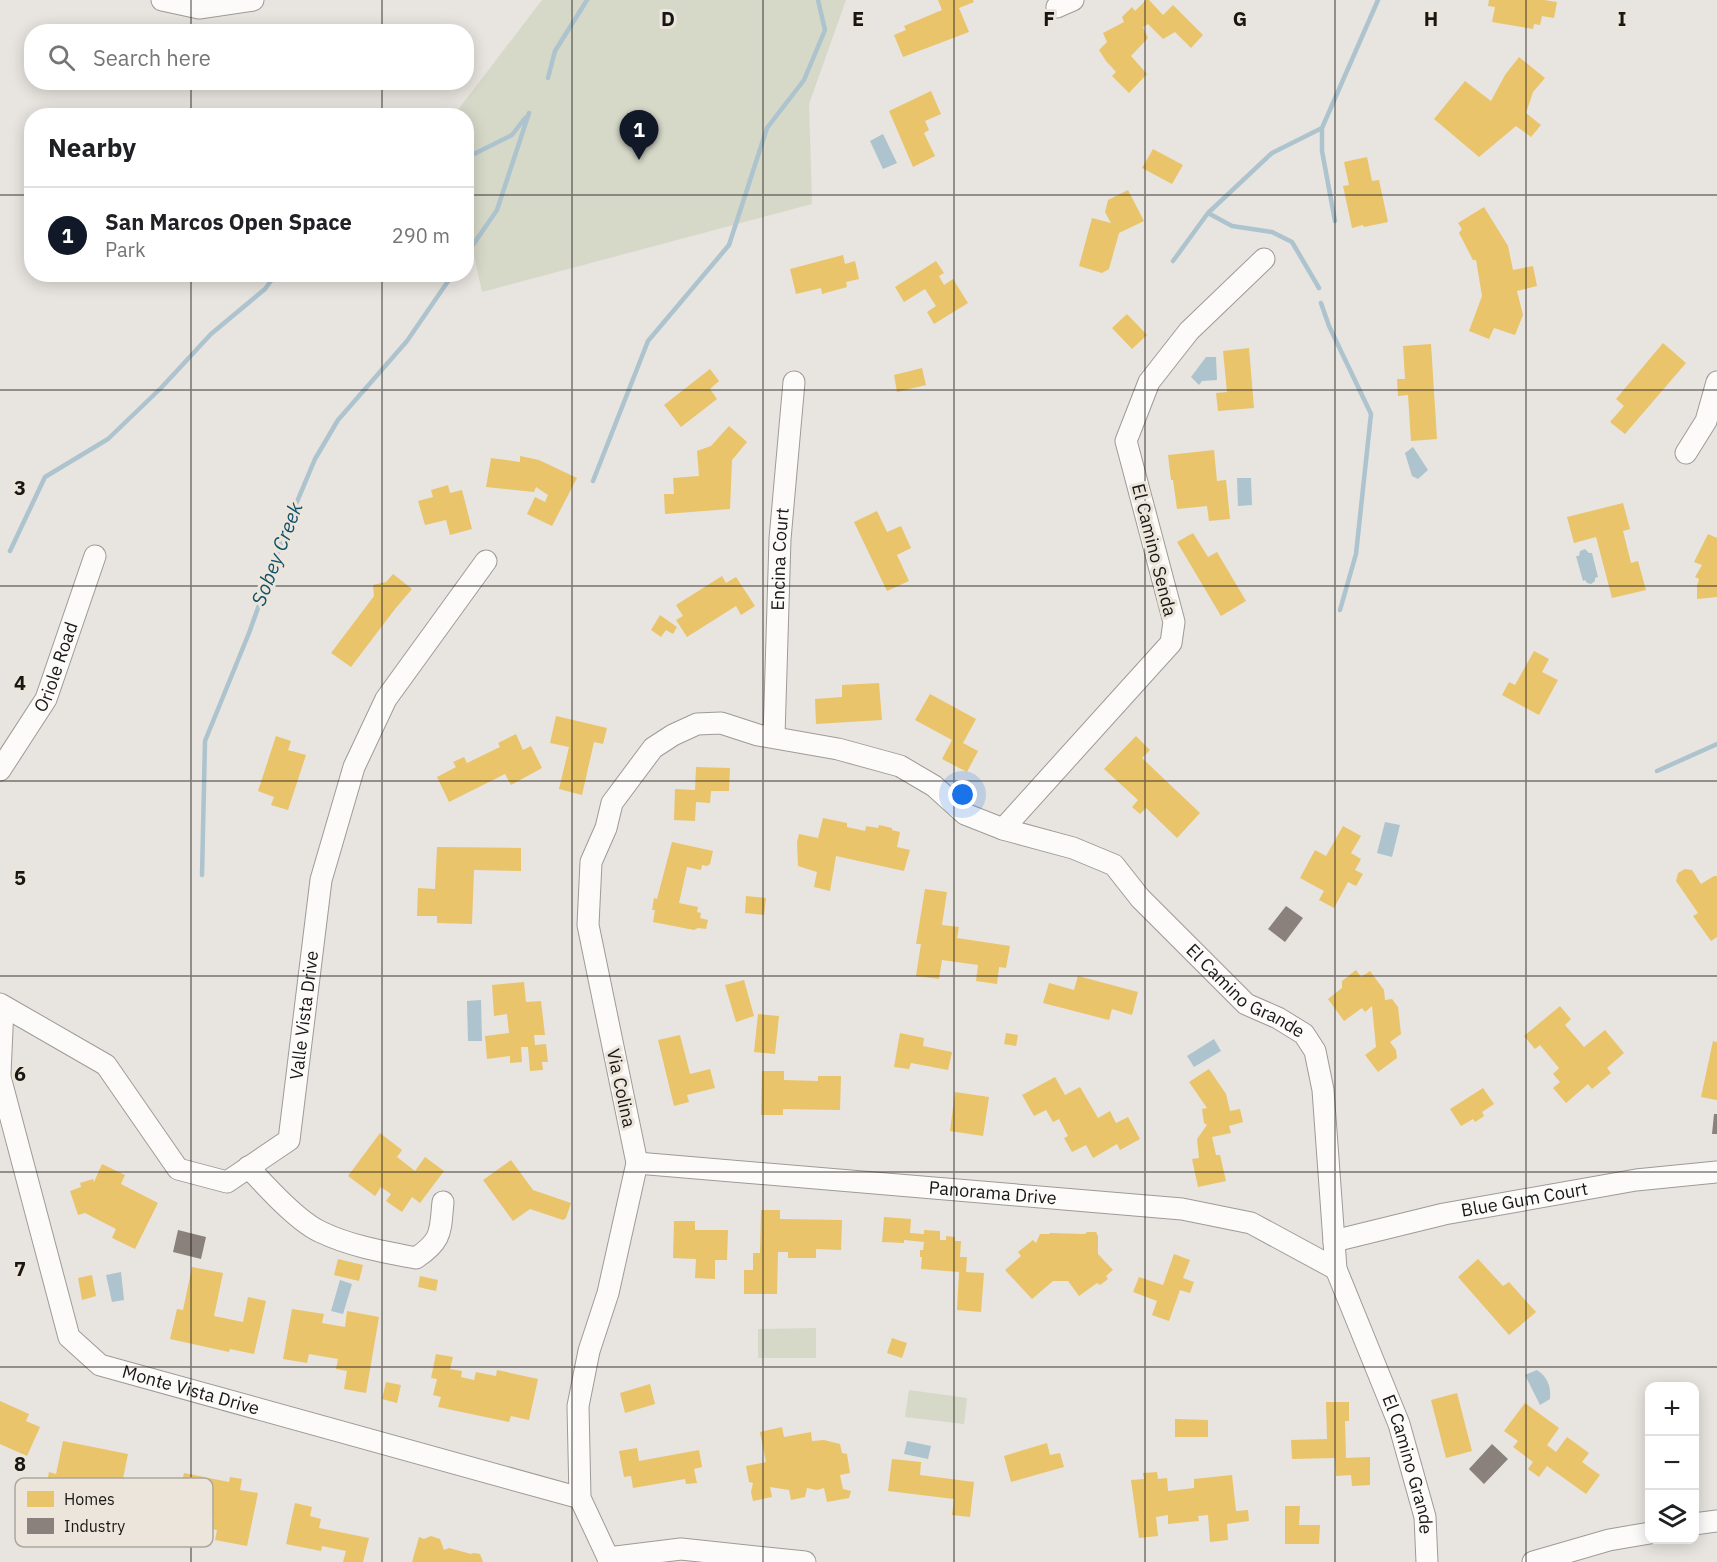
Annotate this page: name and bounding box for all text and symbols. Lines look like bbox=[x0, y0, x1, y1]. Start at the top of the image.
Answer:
text: D bbox=[661, 5, 675, 32]
text: E bbox=[852, 5, 864, 32]
text: F bbox=[1043, 5, 1055, 32]
text: G bbox=[1233, 5, 1247, 32]
text: H bbox=[1424, 5, 1438, 32]
text: I bbox=[1618, 5, 1626, 32]
search box bbox=[24, 24, 474, 90]
icon: search bbox=[45, 41, 78, 74]
text: Search here bbox=[93, 43, 211, 72]
pin: 1 bbox=[620, 110, 658, 160]
text: Nearby bbox=[48, 130, 136, 164]
text: San Marcos Open Space bbox=[105, 207, 352, 236]
text: 1 bbox=[62, 222, 74, 249]
text: 290 m bbox=[392, 222, 450, 249]
text: Park bbox=[105, 236, 145, 263]
text: 3 bbox=[14, 474, 26, 501]
street label: El Camino Senda bbox=[1127, 481, 1182, 619]
water label: Sobey Creek bbox=[244, 498, 309, 609]
street label: Encina Court bbox=[766, 507, 794, 611]
street label: Oriole Road bbox=[28, 619, 83, 717]
text: 4 bbox=[14, 669, 26, 696]
your location bbox=[948, 780, 977, 809]
text: 5 bbox=[14, 864, 26, 891]
street label: El Camino Grande bbox=[1181, 939, 1309, 1043]
street label: Valle Vista Drive bbox=[284, 949, 323, 1081]
street label: Via Colina bbox=[602, 1046, 641, 1130]
text: 6 bbox=[14, 1060, 26, 1087]
street label: Panorama Drive bbox=[928, 1176, 1058, 1209]
street label: Blue Gum Court bbox=[1459, 1177, 1590, 1222]
text: 7 bbox=[14, 1255, 26, 1282]
street label: Monte Vista Drive bbox=[120, 1360, 262, 1420]
map controls bbox=[1645, 1382, 1699, 1544]
button: + bbox=[1645, 1382, 1699, 1436]
street label: El Camino Grande bbox=[1377, 1391, 1438, 1535]
button: − bbox=[1645, 1436, 1699, 1490]
text: 8 bbox=[14, 1450, 26, 1477]
legend bbox=[15, 1478, 213, 1547]
text: Homes bbox=[64, 1489, 115, 1509]
button: layers bbox=[1645, 1490, 1699, 1544]
text: Industry bbox=[64, 1516, 125, 1536]

